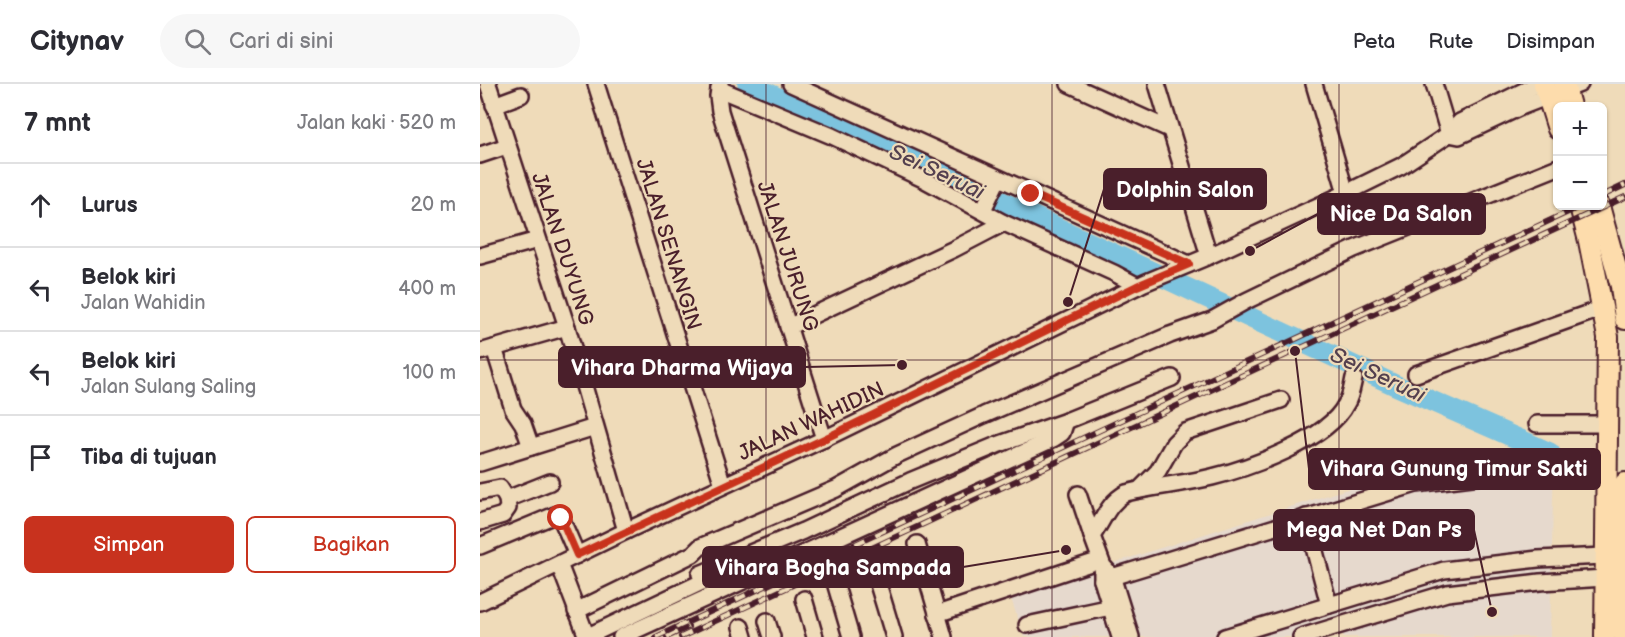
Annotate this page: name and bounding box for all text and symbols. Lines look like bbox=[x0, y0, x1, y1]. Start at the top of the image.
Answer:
search box bbox=[160, 14, 580, 68]
text: Citynav bbox=[30, 25, 124, 58]
icon: search bbox=[181, 25, 214, 58]
text: Cari di sini bbox=[229, 28, 333, 55]
text: Peta bbox=[1353, 29, 1395, 54]
text: Rute bbox=[1428, 29, 1473, 54]
text: Disimpan bbox=[1506, 29, 1595, 54]
map controls bbox=[1553, 102, 1607, 210]
button: + bbox=[1553, 102, 1607, 156]
text: 7 mnt bbox=[24, 108, 91, 139]
text: Jalan kaki · 520 m bbox=[297, 111, 456, 135]
water label: Sei Seruai bbox=[884, 139, 989, 207]
street label: JALAN SENANGIN bbox=[631, 155, 706, 333]
button: − bbox=[1553, 156, 1607, 210]
callout: Dolphin Salon bbox=[1104, 169, 1266, 209]
street label: JALAN DUYUNG bbox=[526, 170, 599, 329]
text: Dolphin Salon bbox=[1116, 177, 1254, 204]
street label: JALAN JURUNG bbox=[751, 178, 824, 335]
route end bbox=[1017, 180, 1043, 206]
icon: ahead bbox=[24, 189, 57, 222]
text: Lurus bbox=[81, 192, 137, 219]
text: 20 m bbox=[411, 193, 456, 217]
callout: Nice Da Salon bbox=[1318, 194, 1485, 234]
text: Nice Da Salon bbox=[1330, 201, 1472, 228]
text: Belok kiri bbox=[81, 264, 176, 291]
icon: left bbox=[24, 273, 57, 306]
text: 400 m bbox=[398, 277, 456, 301]
text: Jalan Wahidin bbox=[81, 291, 205, 315]
water label: Sei Seruai bbox=[1325, 342, 1430, 410]
callout: Vihara Dharma Wijaya bbox=[559, 347, 805, 387]
text: Belok kiri bbox=[81, 348, 176, 375]
text: Vihara Dharma Wijaya bbox=[571, 355, 793, 382]
icon: left bbox=[24, 357, 57, 390]
text: 100 m bbox=[403, 361, 456, 385]
text: Jalan Sulang Saling bbox=[81, 375, 256, 399]
street label: JALAN WAHIDIN bbox=[734, 377, 888, 466]
icon: arrive bbox=[24, 441, 57, 474]
text: Tiba di tujuan bbox=[81, 444, 217, 471]
callout: Vihara Gunung Timur Sakti bbox=[1309, 449, 1600, 489]
text: Vihara Gunung Timur Sakti bbox=[1320, 456, 1588, 483]
route start bbox=[547, 504, 573, 530]
callout: Mega Net Dan Ps bbox=[1274, 510, 1474, 550]
button: Simpan bbox=[24, 516, 234, 573]
button: Bagikan bbox=[246, 516, 456, 573]
text: Mega Net Dan Ps bbox=[1286, 517, 1462, 544]
callout: Vihara Bogha Sampada bbox=[703, 547, 963, 587]
text: Vihara Bogha Sampada bbox=[715, 555, 951, 582]

